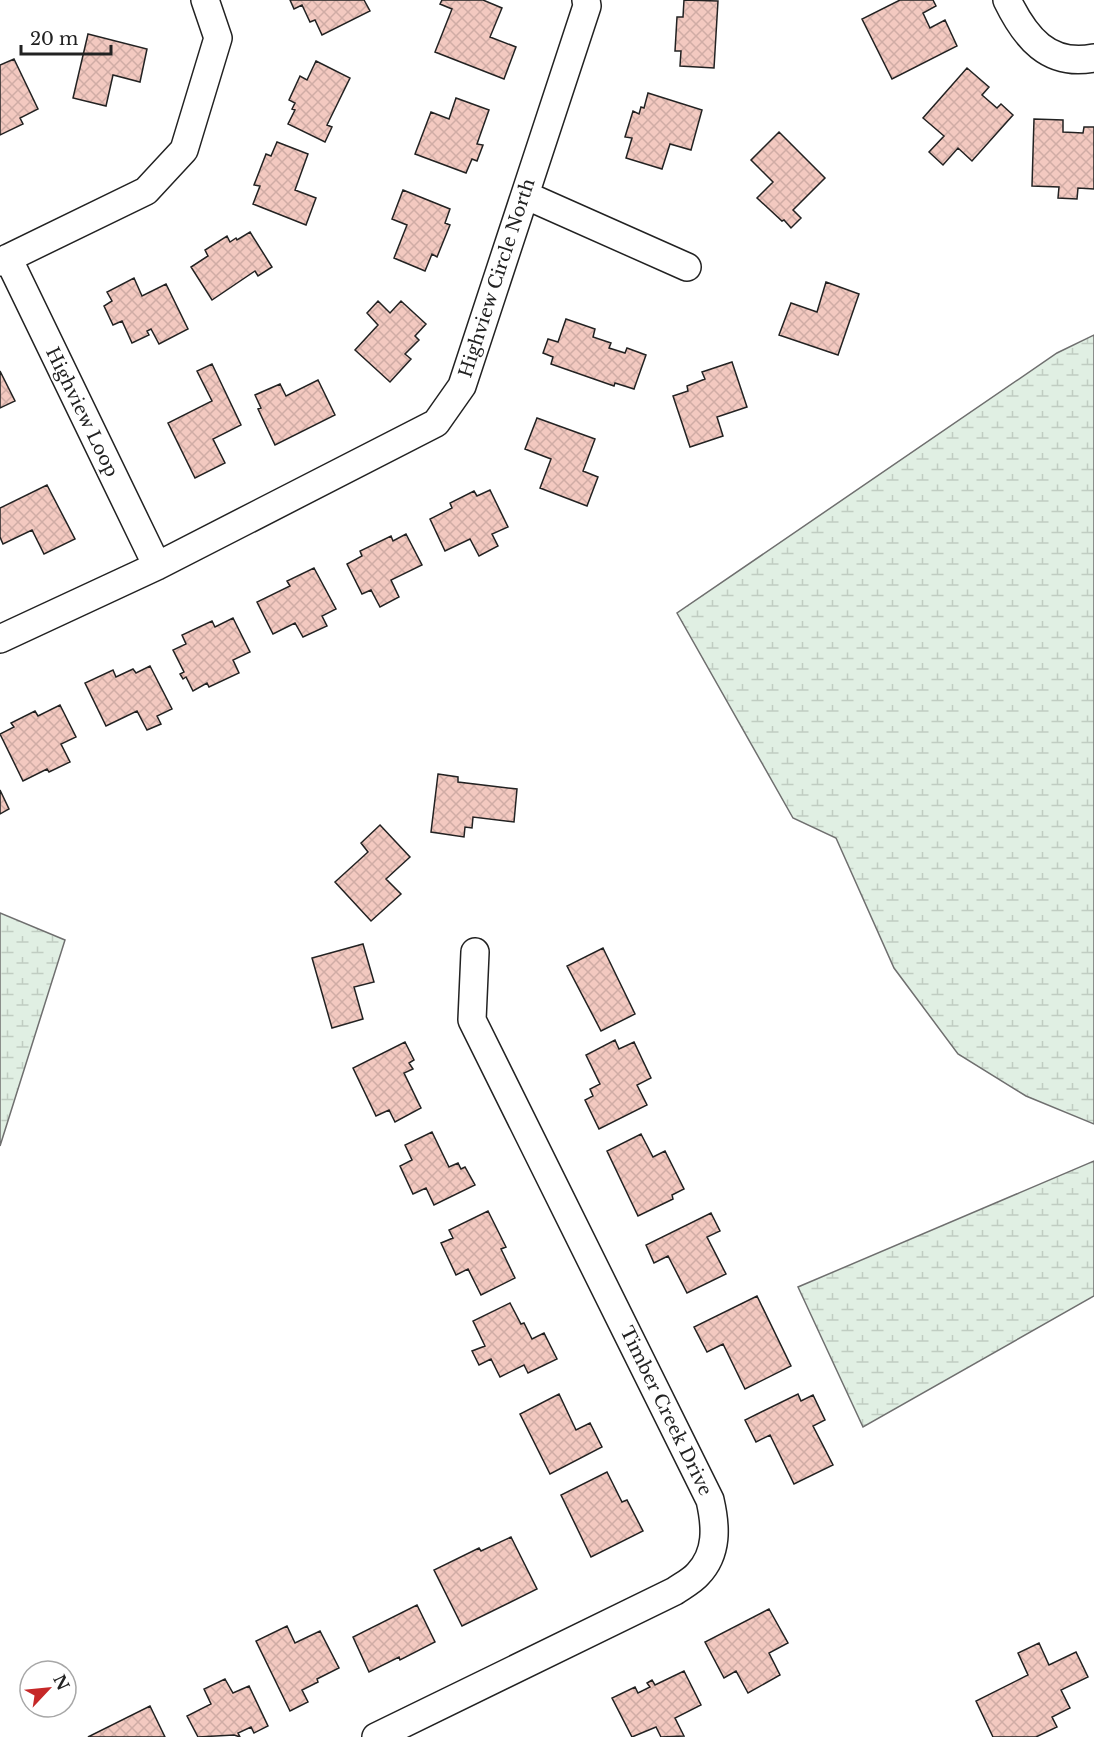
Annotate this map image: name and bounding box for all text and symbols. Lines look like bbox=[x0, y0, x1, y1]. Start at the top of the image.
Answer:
scale bar bbox=[21, 18, 111, 56]
text: 20 m bbox=[30, 28, 78, 50]
street label: Highview Circle North bbox=[454, 176, 540, 380]
street label: Highview Loop bbox=[41, 344, 123, 480]
street label: Timber Creek Drive bbox=[615, 1323, 717, 1499]
north arrow bbox=[18, 1659, 78, 1719]
text: N bbox=[49, 1671, 74, 1694]

